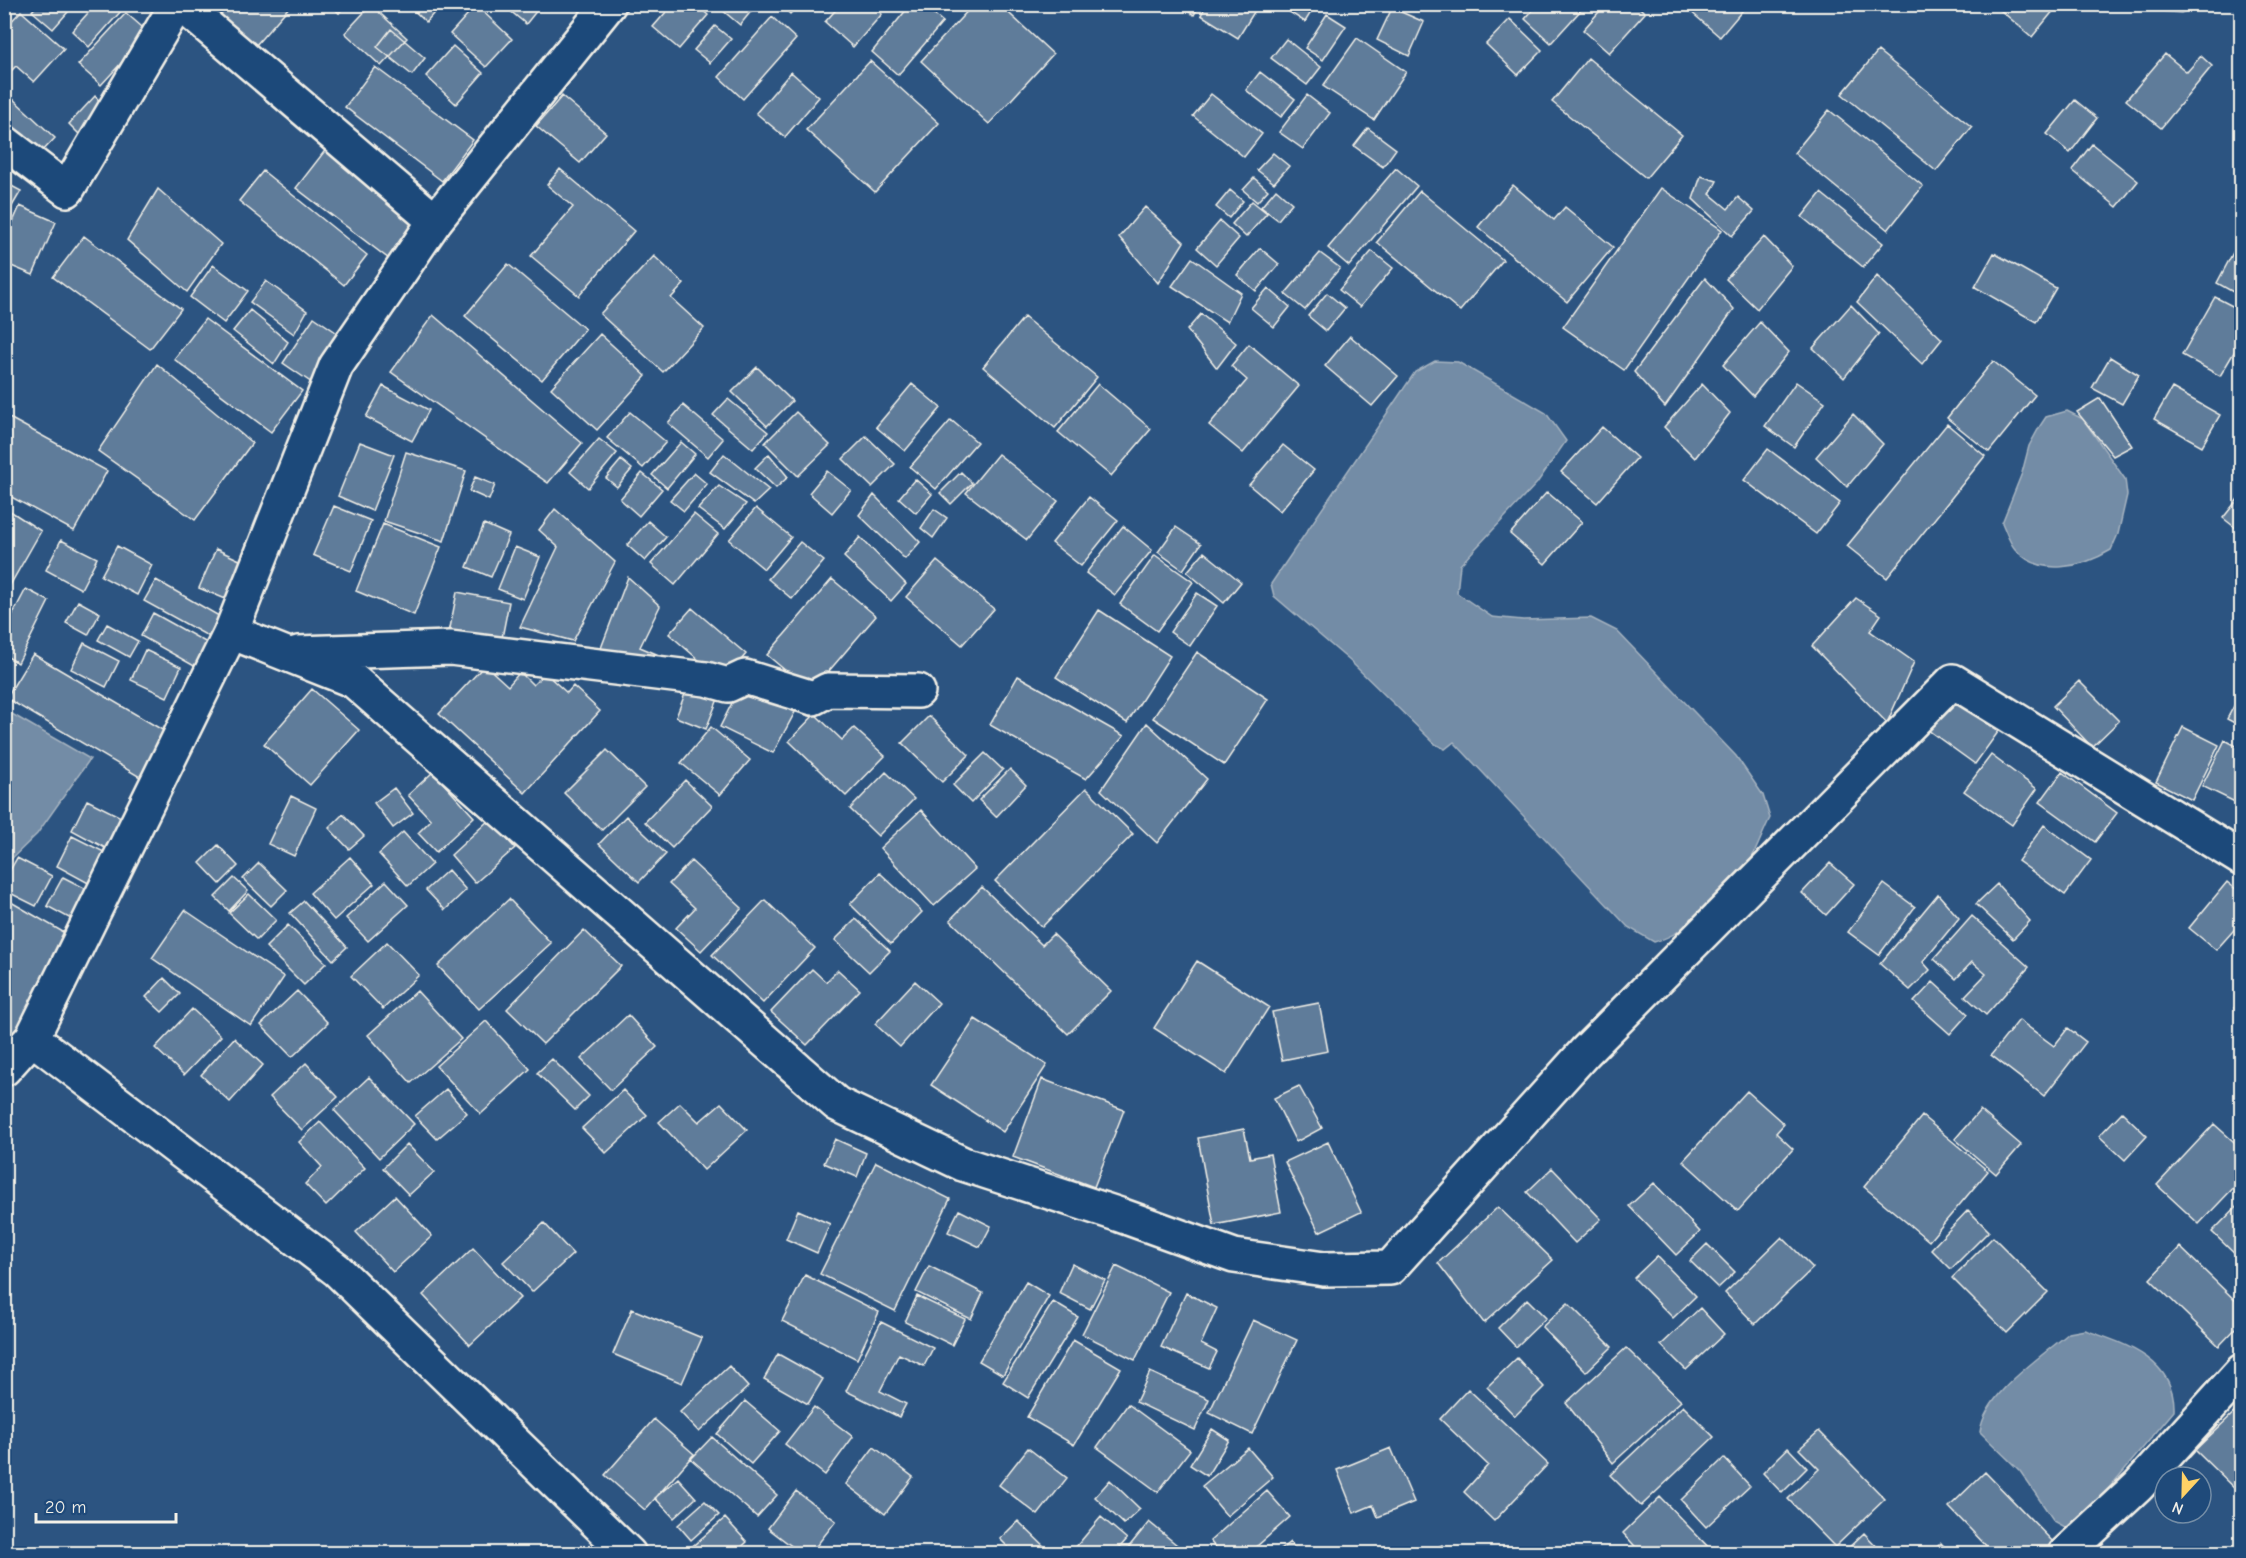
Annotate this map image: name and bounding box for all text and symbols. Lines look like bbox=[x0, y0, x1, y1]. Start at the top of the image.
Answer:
north arrow bbox=[2153, 1465, 2213, 1525]
scale bar bbox=[36, 1486, 176, 1524]
text: 20 m bbox=[45, 1497, 86, 1518]
text: N bbox=[2170, 1498, 2186, 1518]

